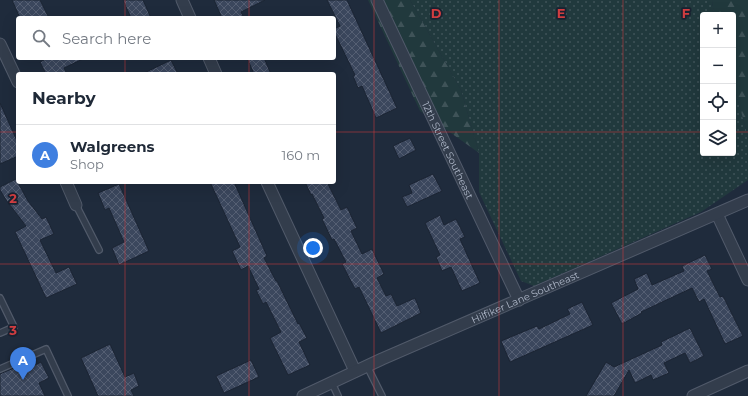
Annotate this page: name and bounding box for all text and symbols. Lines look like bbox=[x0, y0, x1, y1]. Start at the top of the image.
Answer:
text: D bbox=[431, 5, 442, 21]
text: E bbox=[557, 5, 566, 21]
text: F bbox=[682, 5, 690, 21]
map controls bbox=[700, 12, 736, 156]
button: + bbox=[700, 12, 736, 48]
search box bbox=[16, 16, 336, 60]
icon: search bbox=[30, 27, 52, 49]
text: Search here bbox=[62, 29, 151, 48]
button: − bbox=[700, 48, 736, 84]
button: locate bbox=[700, 84, 736, 120]
text: Nearby bbox=[32, 88, 96, 108]
street label: 12th Street Southeast bbox=[419, 99, 477, 201]
button: layers bbox=[700, 120, 736, 156]
text: Walgreens bbox=[70, 137, 155, 156]
text: A bbox=[40, 147, 50, 163]
text: 160 m bbox=[282, 147, 320, 163]
text: Shop bbox=[70, 156, 104, 172]
text: 2 bbox=[9, 190, 17, 206]
your location bbox=[303, 238, 323, 258]
street label: Hilfiker Lane Southeast bbox=[469, 268, 581, 326]
text: 3 bbox=[8, 322, 17, 338]
pin: A bbox=[10, 347, 36, 380]

